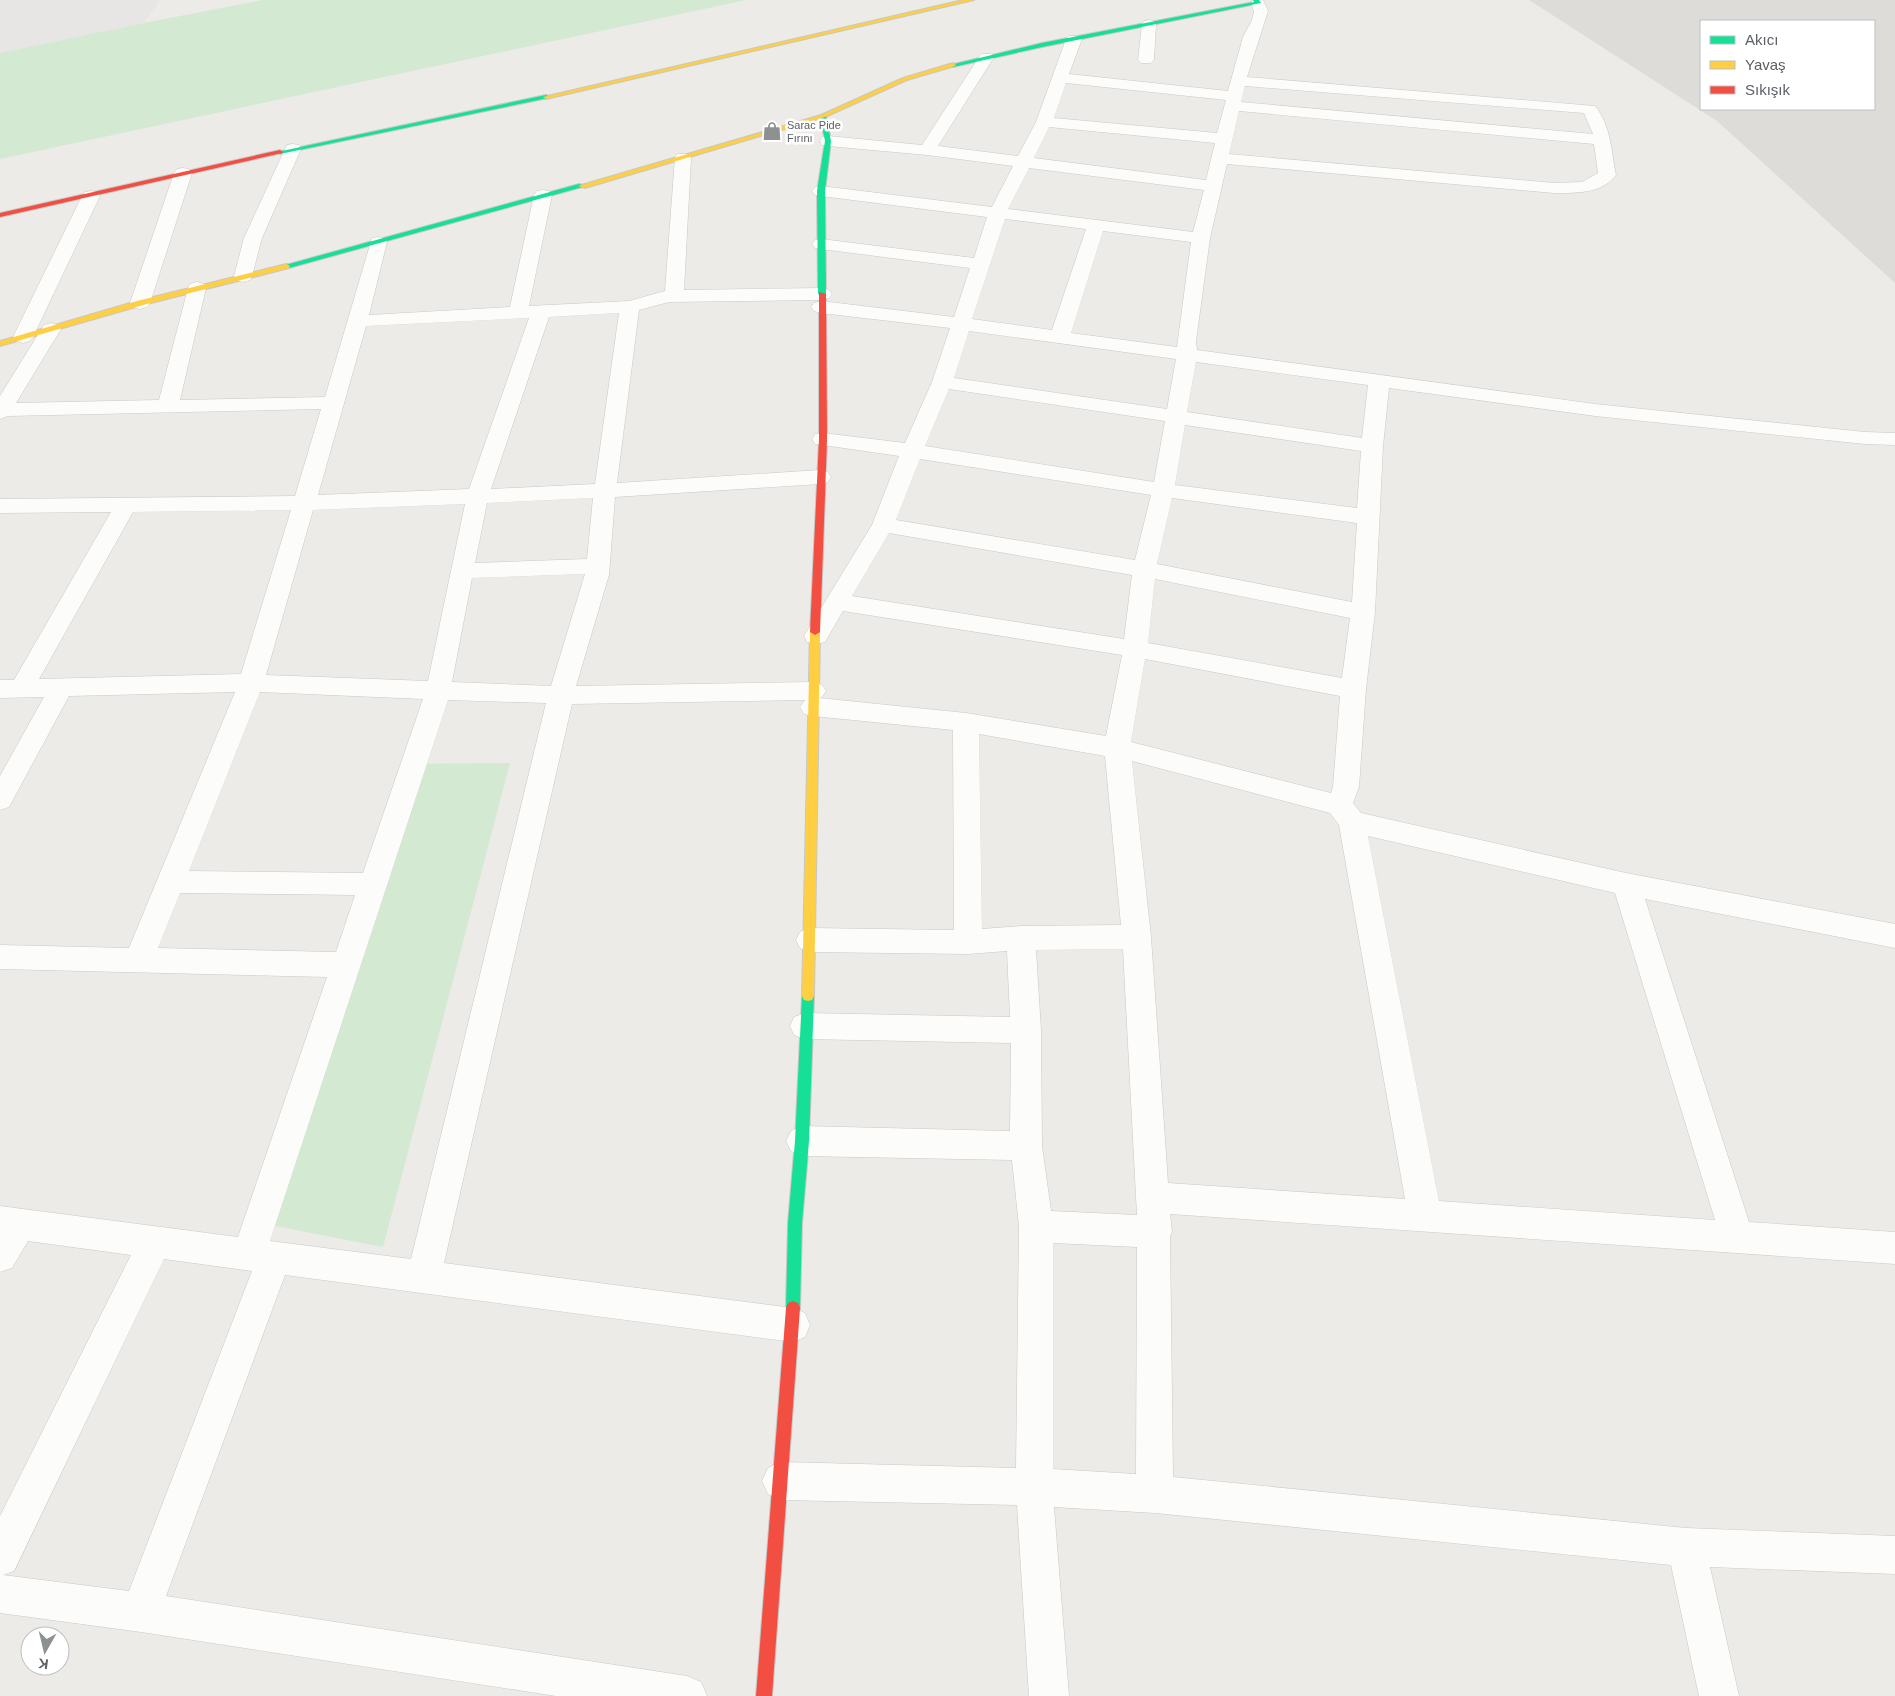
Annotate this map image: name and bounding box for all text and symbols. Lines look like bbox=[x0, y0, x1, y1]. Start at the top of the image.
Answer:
legend bbox=[1700, 20, 1875, 110]
text: Akıcı bbox=[1745, 31, 1778, 48]
text: Yavaş bbox=[1745, 56, 1786, 73]
text: Sıkışık bbox=[1745, 81, 1791, 98]
place label: Sarac Pide Fırını bbox=[787, 119, 841, 144]
shop icon: Sarac Pide Fırını bbox=[761, 120, 783, 142]
north arrow bbox=[20, 1626, 70, 1676]
text: K bbox=[37, 1655, 49, 1673]

